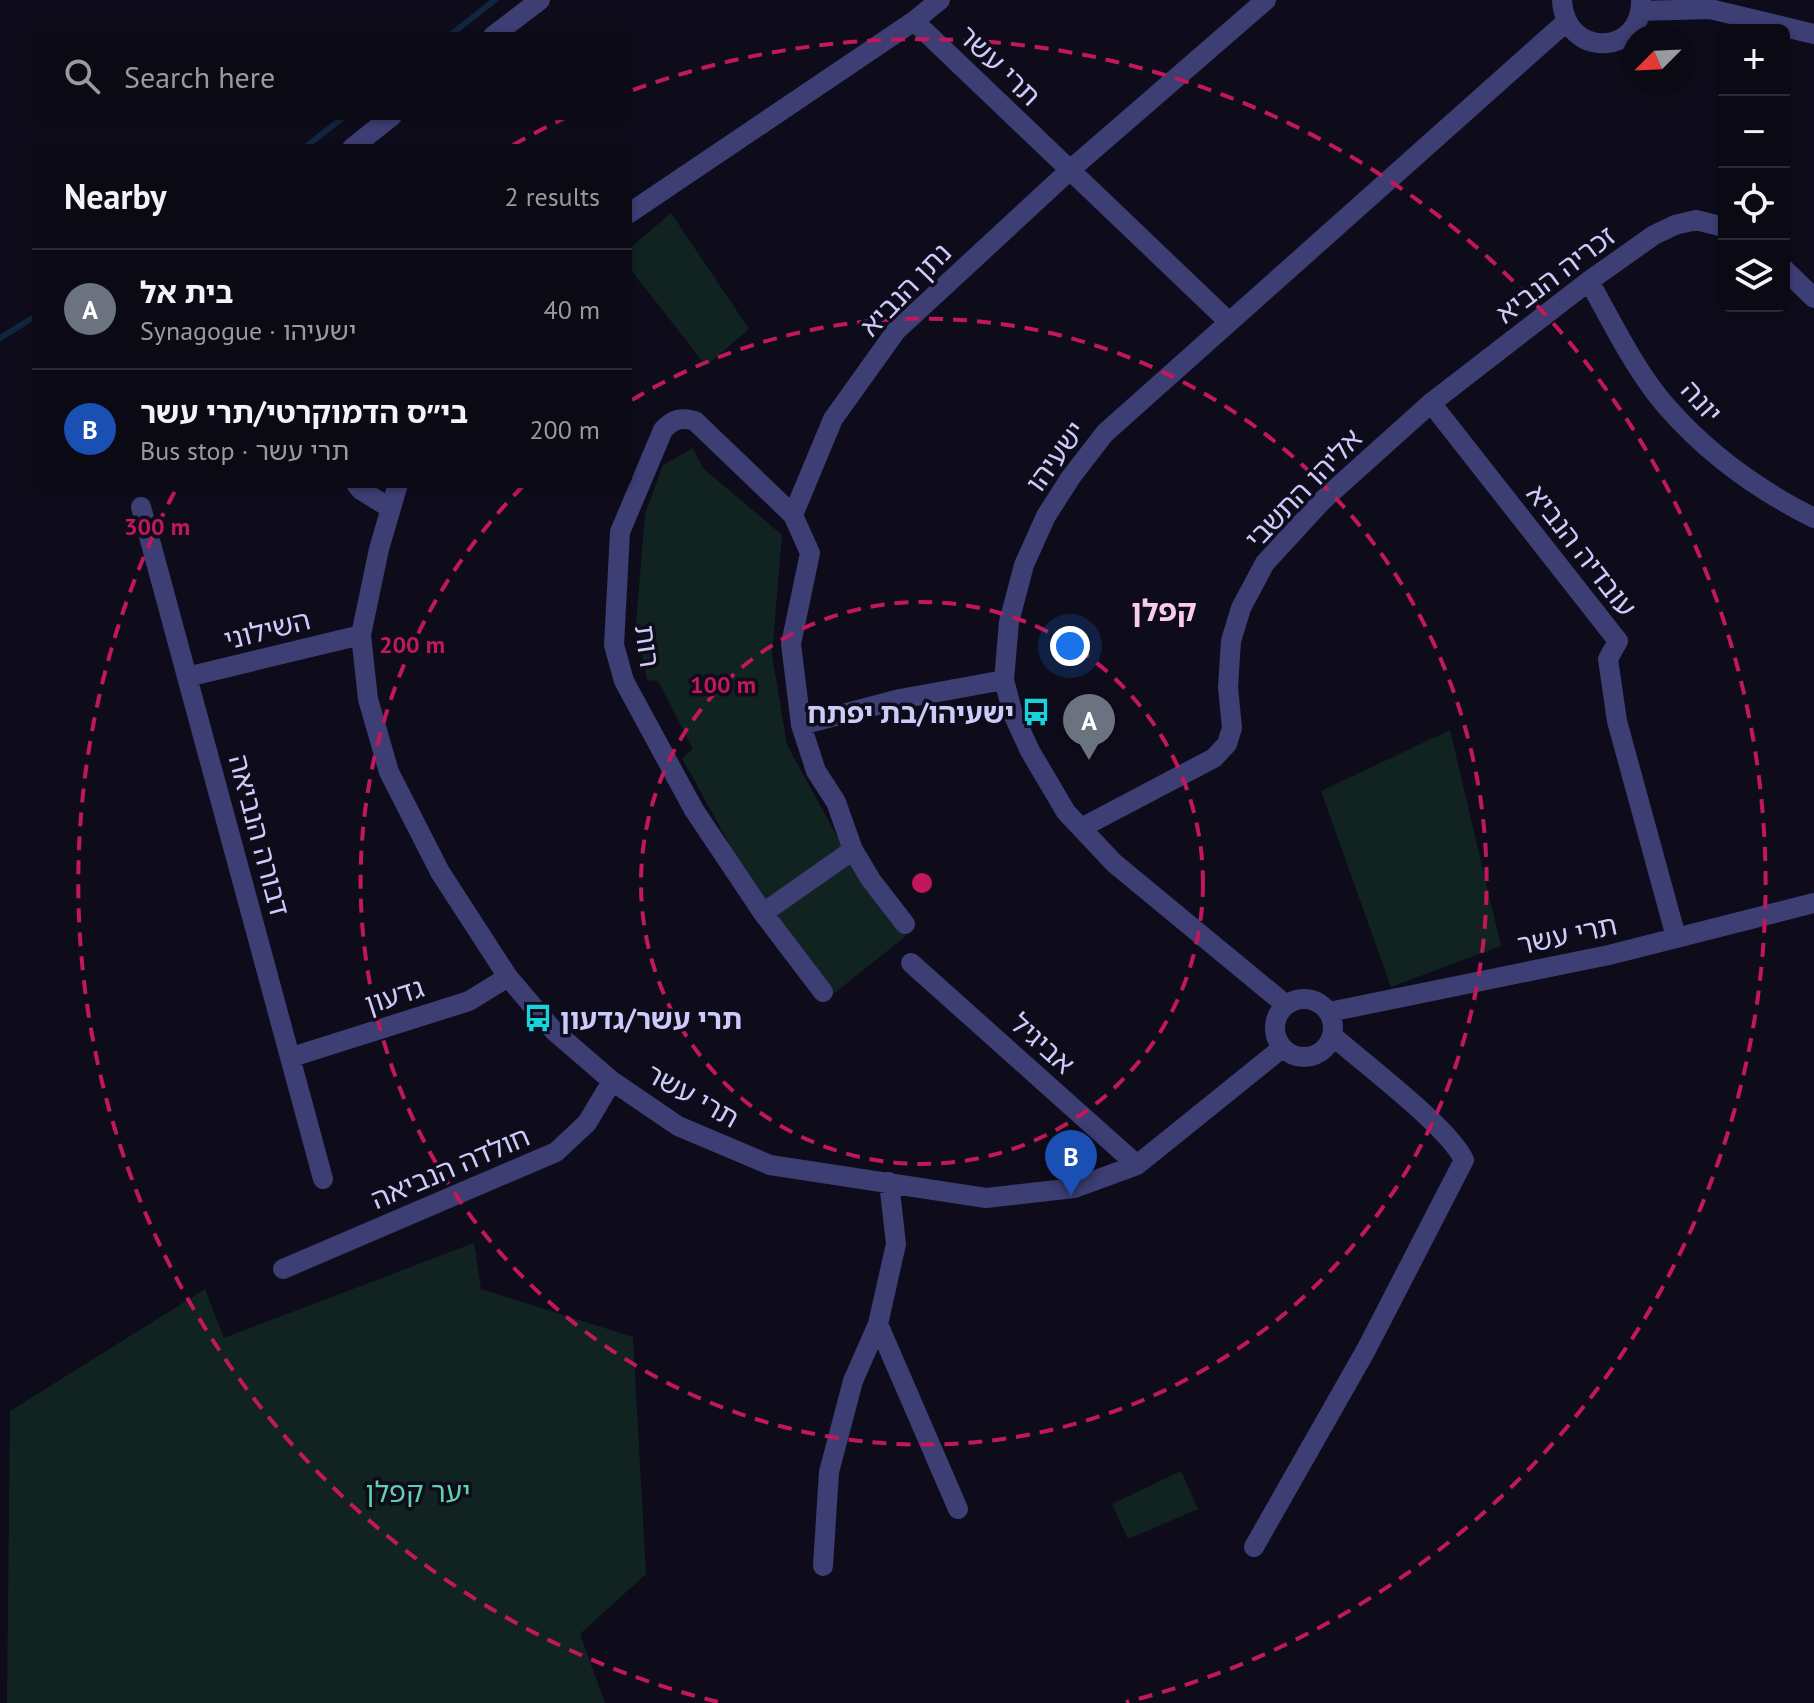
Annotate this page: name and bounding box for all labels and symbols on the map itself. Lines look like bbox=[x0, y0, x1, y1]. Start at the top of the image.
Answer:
street label: תרי עשר bbox=[951, 17, 1049, 113]
north arrow bbox=[1622, 24, 1694, 96]
street label: זכריה הנביא bbox=[1487, 217, 1623, 331]
street label: נתן הנביא bbox=[851, 234, 959, 344]
street label: יונה bbox=[1673, 372, 1731, 430]
street label: ישעיהו bbox=[1017, 413, 1093, 499]
street label: אליהו התשבי bbox=[1236, 420, 1370, 556]
street label: עובדיה הנביא bbox=[1519, 476, 1645, 624]
text: 300 m bbox=[124, 511, 190, 542]
district label: קפלן bbox=[1131, 590, 1197, 629]
street label: השילוני bbox=[220, 600, 314, 658]
street label: רות bbox=[627, 622, 669, 670]
your location bbox=[1050, 626, 1090, 666]
text: 200 m bbox=[379, 629, 445, 660]
text: 100 m bbox=[690, 669, 756, 700]
place label: ישעיהו/בת יפתח bbox=[807, 694, 1014, 731]
pin: A bbox=[1063, 694, 1115, 760]
bus stop icon: ישעיהו/בת יפתח bbox=[1021, 697, 1051, 727]
street label: דבורה הנביאה bbox=[221, 750, 299, 920]
centre of rings bbox=[908, 869, 936, 897]
street label: תרי עשר bbox=[1514, 905, 1620, 963]
street label: גדעון bbox=[360, 968, 428, 1022]
place label: תרי עשר/גדעון bbox=[560, 1000, 742, 1037]
bus stop icon: תרי עשר/גדעון bbox=[523, 1003, 553, 1033]
street label: אביגיל bbox=[1003, 1004, 1083, 1082]
street label: תרי עשר bbox=[640, 1054, 746, 1136]
street label: חולדה הנביאה bbox=[365, 1117, 535, 1217]
pin: B bbox=[1045, 1130, 1097, 1196]
park label: יער קפלן bbox=[366, 1473, 471, 1510]

